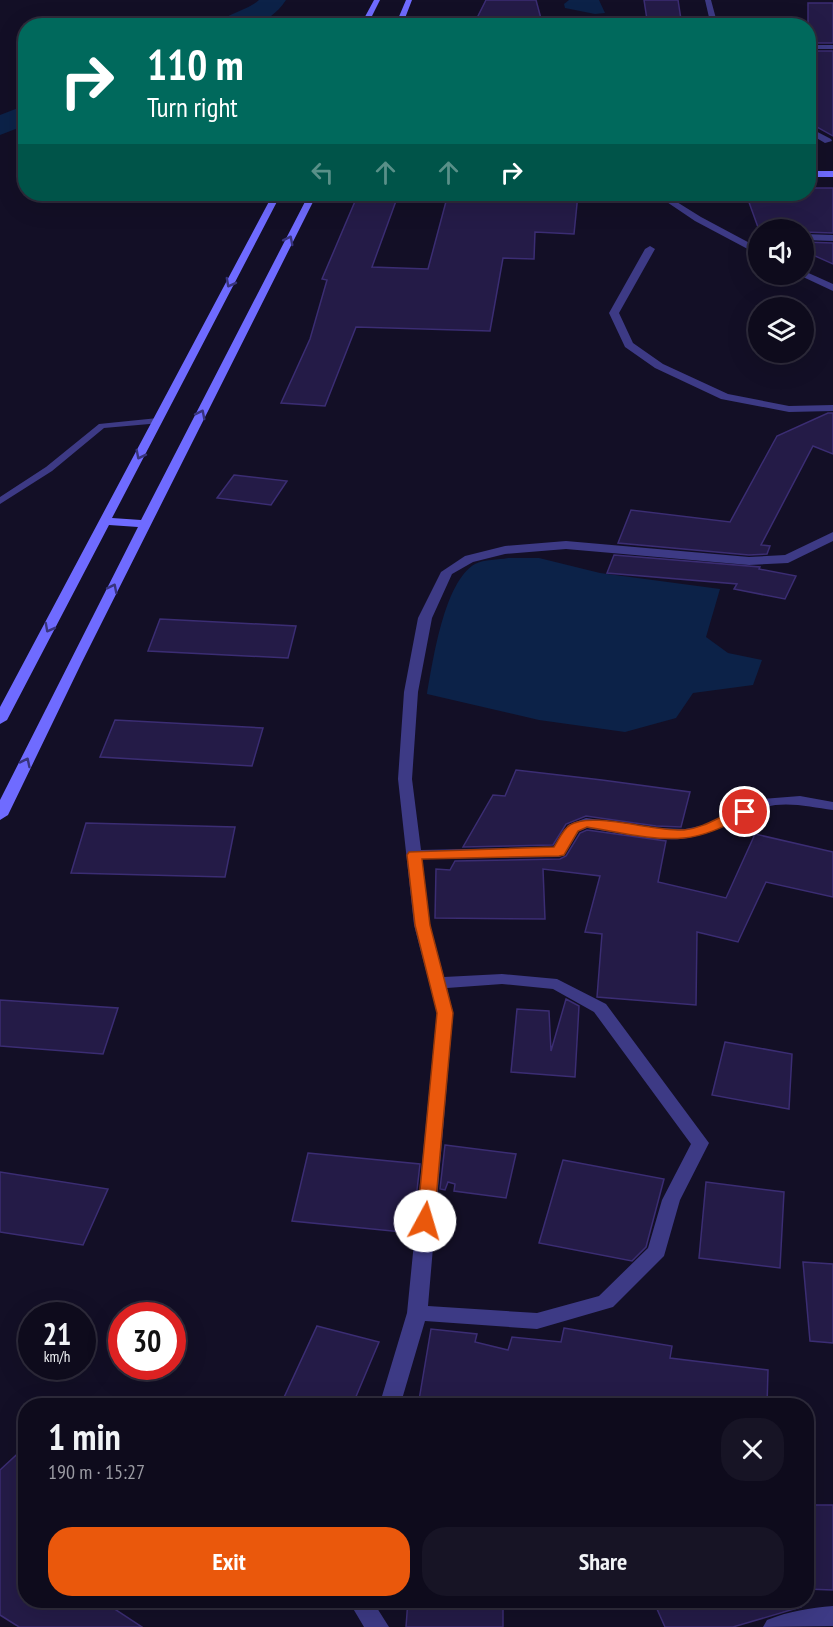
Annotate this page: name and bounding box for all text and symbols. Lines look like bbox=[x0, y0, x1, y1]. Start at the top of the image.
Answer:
text: 110 m bbox=[147, 37, 244, 92]
icon: right bbox=[48, 42, 126, 120]
text: Turn right bbox=[147, 90, 238, 124]
icon: left bbox=[306, 156, 339, 189]
icon: ahead bbox=[369, 156, 402, 189]
icon: ahead bbox=[432, 156, 465, 189]
icon: right bbox=[495, 156, 528, 189]
map controls bbox=[748, 219, 814, 363]
button: sound bbox=[748, 219, 814, 285]
one-way arrow bbox=[282, 235, 294, 246]
one-way arrow bbox=[226, 276, 237, 287]
button: layers bbox=[748, 297, 814, 363]
one-way arrow bbox=[194, 409, 205, 420]
one-way arrow bbox=[136, 449, 147, 460]
one-way arrow bbox=[105, 583, 117, 594]
one-way arrow bbox=[45, 622, 56, 632]
one-way arrow bbox=[18, 758, 30, 769]
pin bbox=[719, 786, 770, 837]
icon: arrive bbox=[728, 795, 761, 828]
position arrow bbox=[393, 1189, 457, 1253]
speed limit sign: 30 bbox=[108, 1302, 186, 1380]
text: 21 bbox=[43, 1314, 71, 1353]
text: km/h bbox=[44, 1347, 70, 1366]
text: 1 min bbox=[48, 1413, 121, 1460]
button: close bbox=[721, 1418, 784, 1481]
text: 190 m · 15:27 bbox=[48, 1459, 145, 1485]
button: Exit bbox=[48, 1527, 410, 1596]
button: Share bbox=[422, 1527, 784, 1596]

